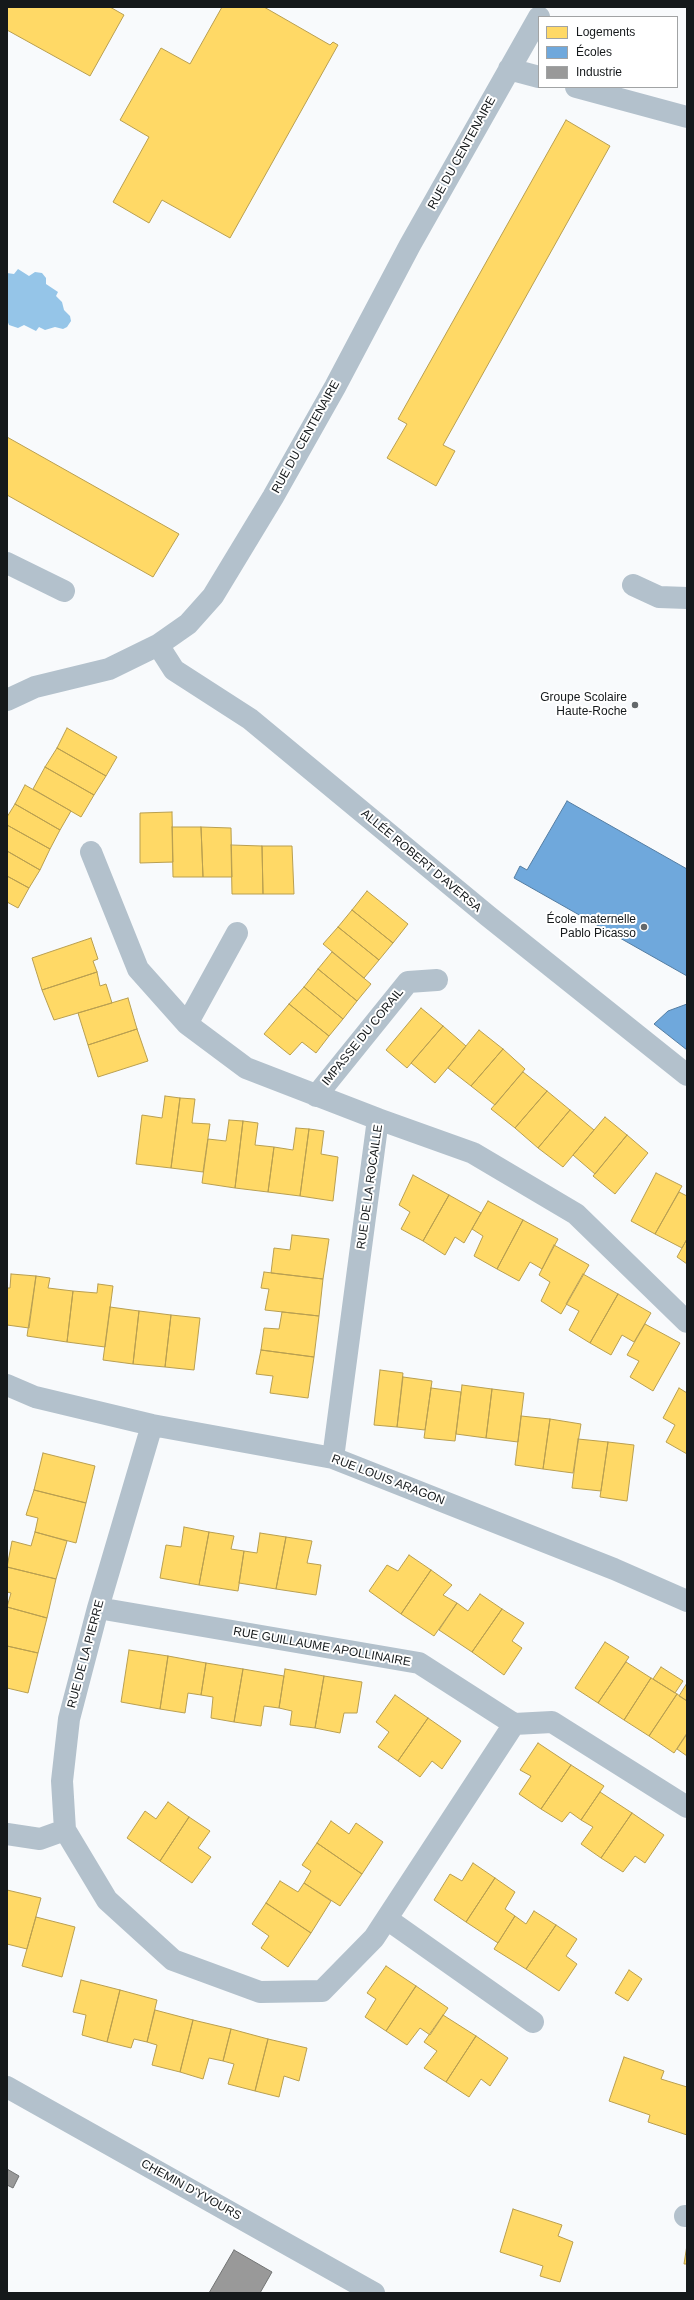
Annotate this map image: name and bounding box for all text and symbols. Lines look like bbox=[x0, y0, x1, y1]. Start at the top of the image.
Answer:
legend bbox=[538, 16, 678, 88]
text: Logements bbox=[576, 25, 635, 39]
text: Écoles bbox=[576, 45, 612, 59]
text: Industrie bbox=[576, 65, 622, 79]
street label: RUE DU CENTENAIRE bbox=[425, 94, 499, 212]
street label: RUE DU CENTENAIRE bbox=[269, 378, 343, 496]
place label: Groupe Scolaire Haute-Roche bbox=[540, 691, 627, 719]
marker: Groupe Scolaire Haute-Roche bbox=[630, 700, 640, 710]
street label: ALLÉE ROBERT D'AVERSA bbox=[358, 806, 484, 916]
place label: École maternelle Pablo Picasso bbox=[547, 913, 636, 941]
marker: École maternelle Pablo Picasso bbox=[639, 922, 649, 932]
street label: IMPASSE DU CORAIL bbox=[319, 985, 407, 1089]
street label: RUE DE LA ROCAILLE bbox=[354, 1124, 386, 1250]
street label: RUE LOUIS ARAGON bbox=[329, 1452, 447, 1508]
street label: RUE DE LA PIERRE bbox=[65, 1598, 107, 1710]
street label: RUE GUILLAUME APOLLINAIRE bbox=[232, 1624, 412, 1670]
street label: CHEMIN D'YVOURS bbox=[138, 2156, 244, 2224]

